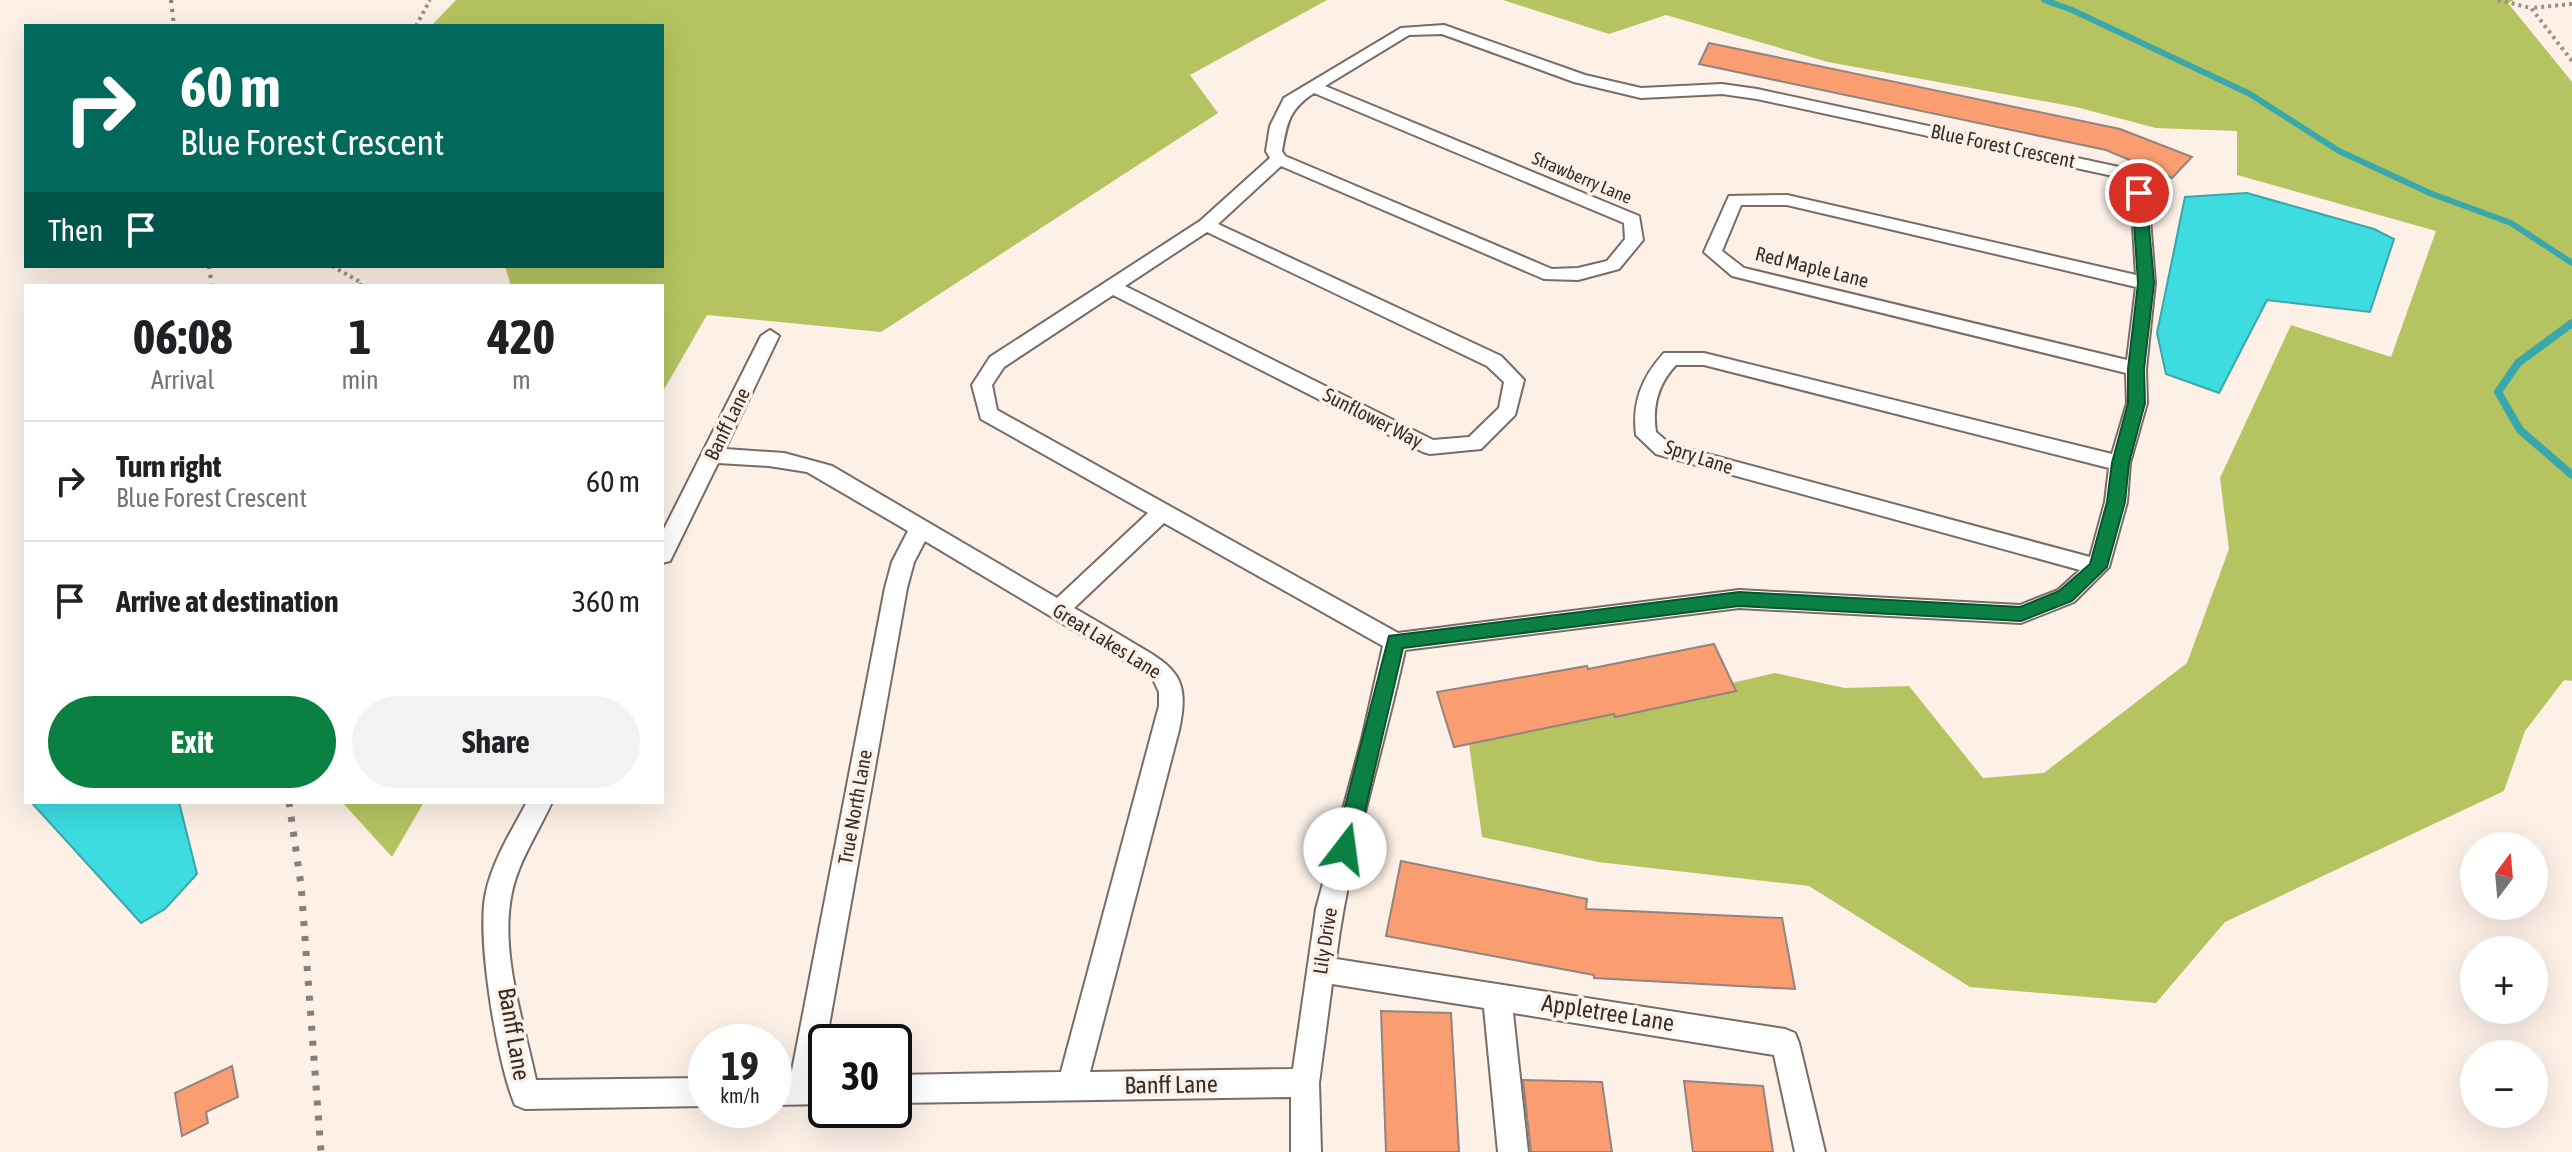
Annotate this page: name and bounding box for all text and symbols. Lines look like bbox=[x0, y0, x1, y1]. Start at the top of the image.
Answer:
text: 60 m bbox=[180, 55, 281, 119]
icon: right bbox=[48, 56, 152, 160]
street label: Blue Forest Crescent bbox=[1929, 119, 2078, 172]
text: Blue Forest Crescent bbox=[180, 121, 444, 163]
street label: Strawberry Lane bbox=[1529, 147, 1635, 208]
pin bbox=[2105, 159, 2173, 227]
icon: arrive bbox=[2117, 171, 2161, 215]
icon: arrive bbox=[119, 208, 163, 252]
text: Then bbox=[48, 213, 103, 247]
street label: Red Maple Lane bbox=[1753, 241, 1871, 292]
text: 06:08 bbox=[133, 309, 233, 364]
text: 1 bbox=[349, 309, 371, 364]
text: 420 bbox=[488, 309, 555, 364]
text: Arrival bbox=[151, 365, 214, 395]
text: min bbox=[341, 365, 379, 395]
text: m bbox=[512, 365, 531, 395]
street label: Sunflower Way bbox=[1320, 383, 1427, 452]
street label: Banff Lane bbox=[699, 384, 754, 464]
street label: Spry Lane bbox=[1662, 435, 1736, 478]
text: Turn right bbox=[116, 449, 222, 483]
icon: right bbox=[48, 459, 92, 503]
text: 60 m bbox=[586, 464, 640, 498]
text: Blue Forest Crescent bbox=[116, 483, 307, 513]
icon: arrive bbox=[48, 579, 92, 623]
text: Arrive at destination bbox=[116, 584, 338, 618]
text: 360 m bbox=[572, 584, 640, 618]
street label: Great Lakes Lane bbox=[1049, 598, 1166, 683]
button: Exit bbox=[48, 696, 336, 788]
button: Share bbox=[352, 696, 640, 788]
street label: True North Lane bbox=[833, 748, 876, 866]
position arrow bbox=[1303, 807, 1387, 891]
north arrow bbox=[2460, 832, 2548, 920]
map controls bbox=[2460, 832, 2548, 1128]
street label: Lily Drive bbox=[1308, 906, 1341, 976]
button: + bbox=[2460, 936, 2548, 1024]
street label: Banff Lane bbox=[493, 986, 536, 1082]
street label: Appletree Lane bbox=[1540, 989, 1676, 1036]
speed limit sign: 30 bbox=[808, 1024, 912, 1128]
button: − bbox=[2460, 1040, 2548, 1128]
text: 19 bbox=[721, 1043, 759, 1088]
street label: Banff Lane bbox=[1124, 1070, 1218, 1099]
text: km/h bbox=[720, 1084, 760, 1107]

